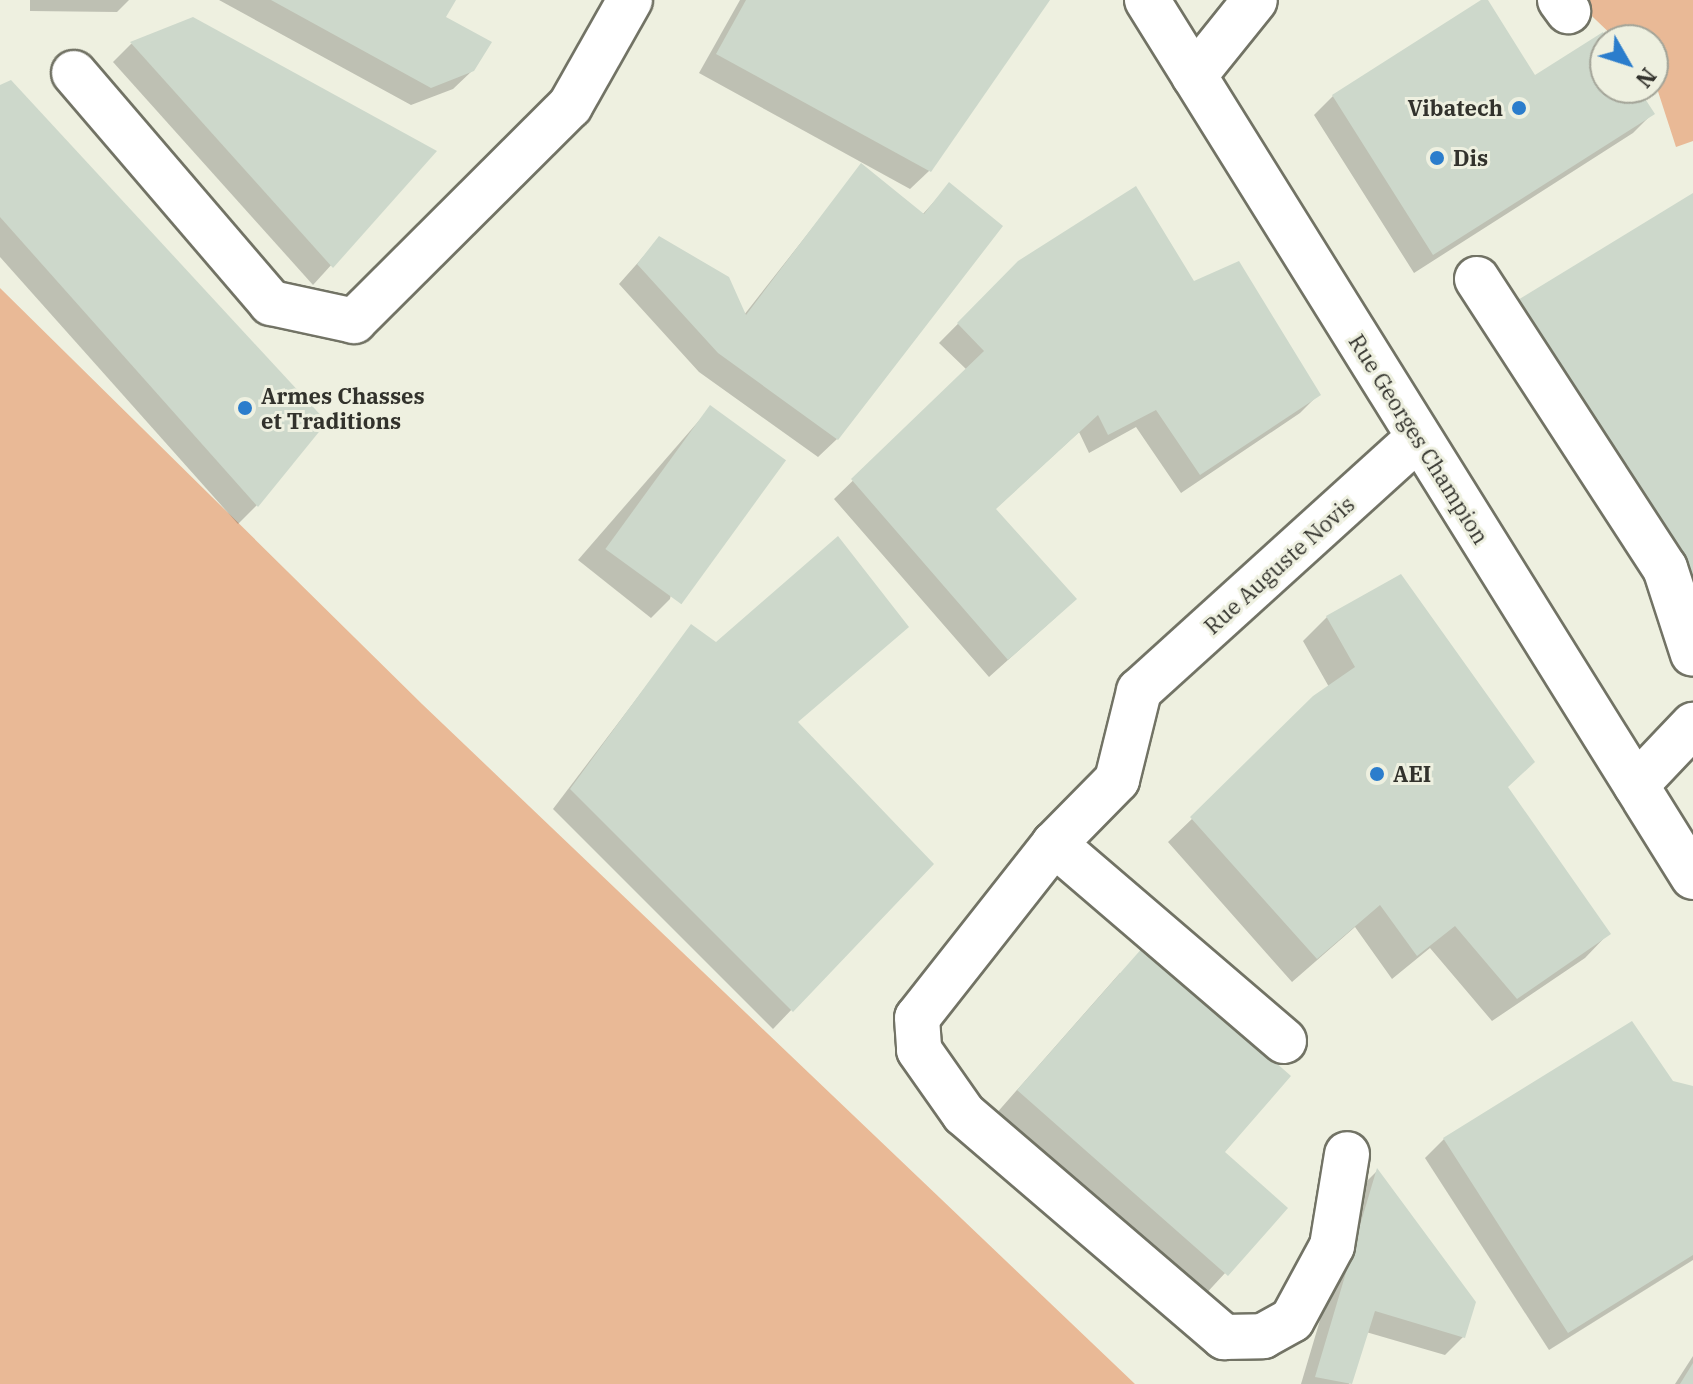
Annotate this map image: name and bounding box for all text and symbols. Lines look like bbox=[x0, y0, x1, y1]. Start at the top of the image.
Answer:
north arrow bbox=[1589, 24, 1669, 104]
text: N bbox=[1630, 62, 1663, 94]
place label: Vibatech bbox=[1407, 95, 1503, 121]
marker: Vibatech bbox=[1510, 99, 1528, 117]
place label: Dis bbox=[1453, 145, 1488, 171]
marker: Dis bbox=[1428, 149, 1446, 167]
street label: Rue Georges Champion bbox=[1344, 329, 1494, 549]
place label: Armes Chasses et Traditions bbox=[261, 382, 425, 434]
marker: Armes Chasses et Traditions bbox=[236, 399, 254, 417]
street label: Rue Auguste Novis bbox=[1198, 491, 1360, 639]
place label: AEI bbox=[1393, 761, 1431, 787]
marker: AEI bbox=[1368, 765, 1386, 783]

